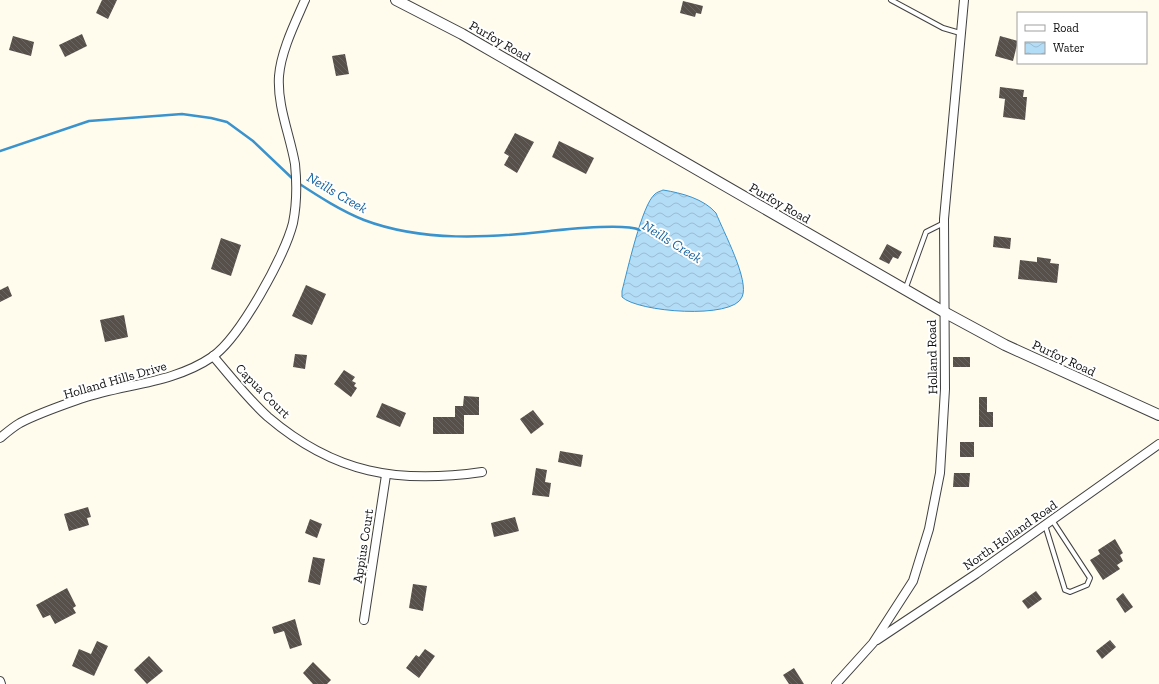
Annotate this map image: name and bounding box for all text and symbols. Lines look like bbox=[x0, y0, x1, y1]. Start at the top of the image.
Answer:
legend bbox=[1017, 12, 1147, 64]
street label: Purfoy Road bbox=[467, 18, 533, 64]
text: Road bbox=[1053, 21, 1079, 35]
text: Water bbox=[1053, 41, 1085, 55]
water label: Neills Creek bbox=[304, 169, 370, 217]
street label: Purfoy Road bbox=[747, 180, 813, 226]
water label: Neills Creek bbox=[639, 217, 705, 267]
street label: Holland Road bbox=[924, 319, 940, 395]
street label: Purfoy Road bbox=[1030, 337, 1098, 379]
street label: Holland Hills Drive bbox=[62, 358, 168, 402]
street label: Capua Court bbox=[233, 361, 294, 422]
street label: North Holland Road bbox=[960, 497, 1060, 573]
street label: Appius Court bbox=[350, 508, 376, 584]

